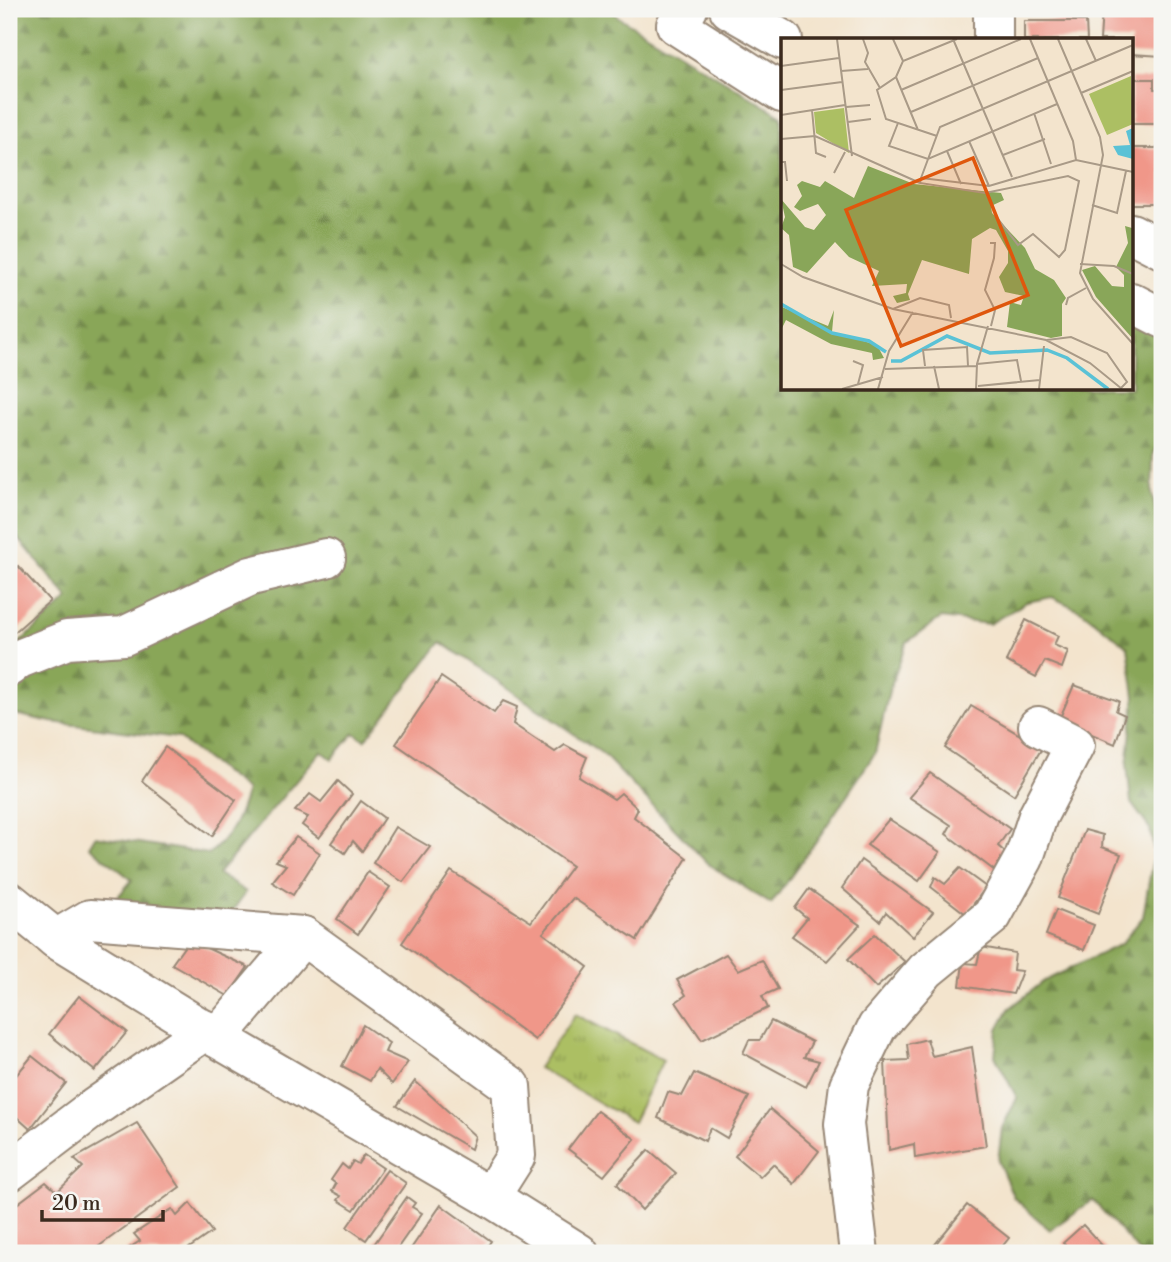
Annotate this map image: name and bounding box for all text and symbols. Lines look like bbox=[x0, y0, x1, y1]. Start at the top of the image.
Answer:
inset map bbox=[781, 38, 1132, 390]
scale bar bbox=[42, 1178, 163, 1222]
text: 20 m bbox=[52, 1191, 101, 1217]

